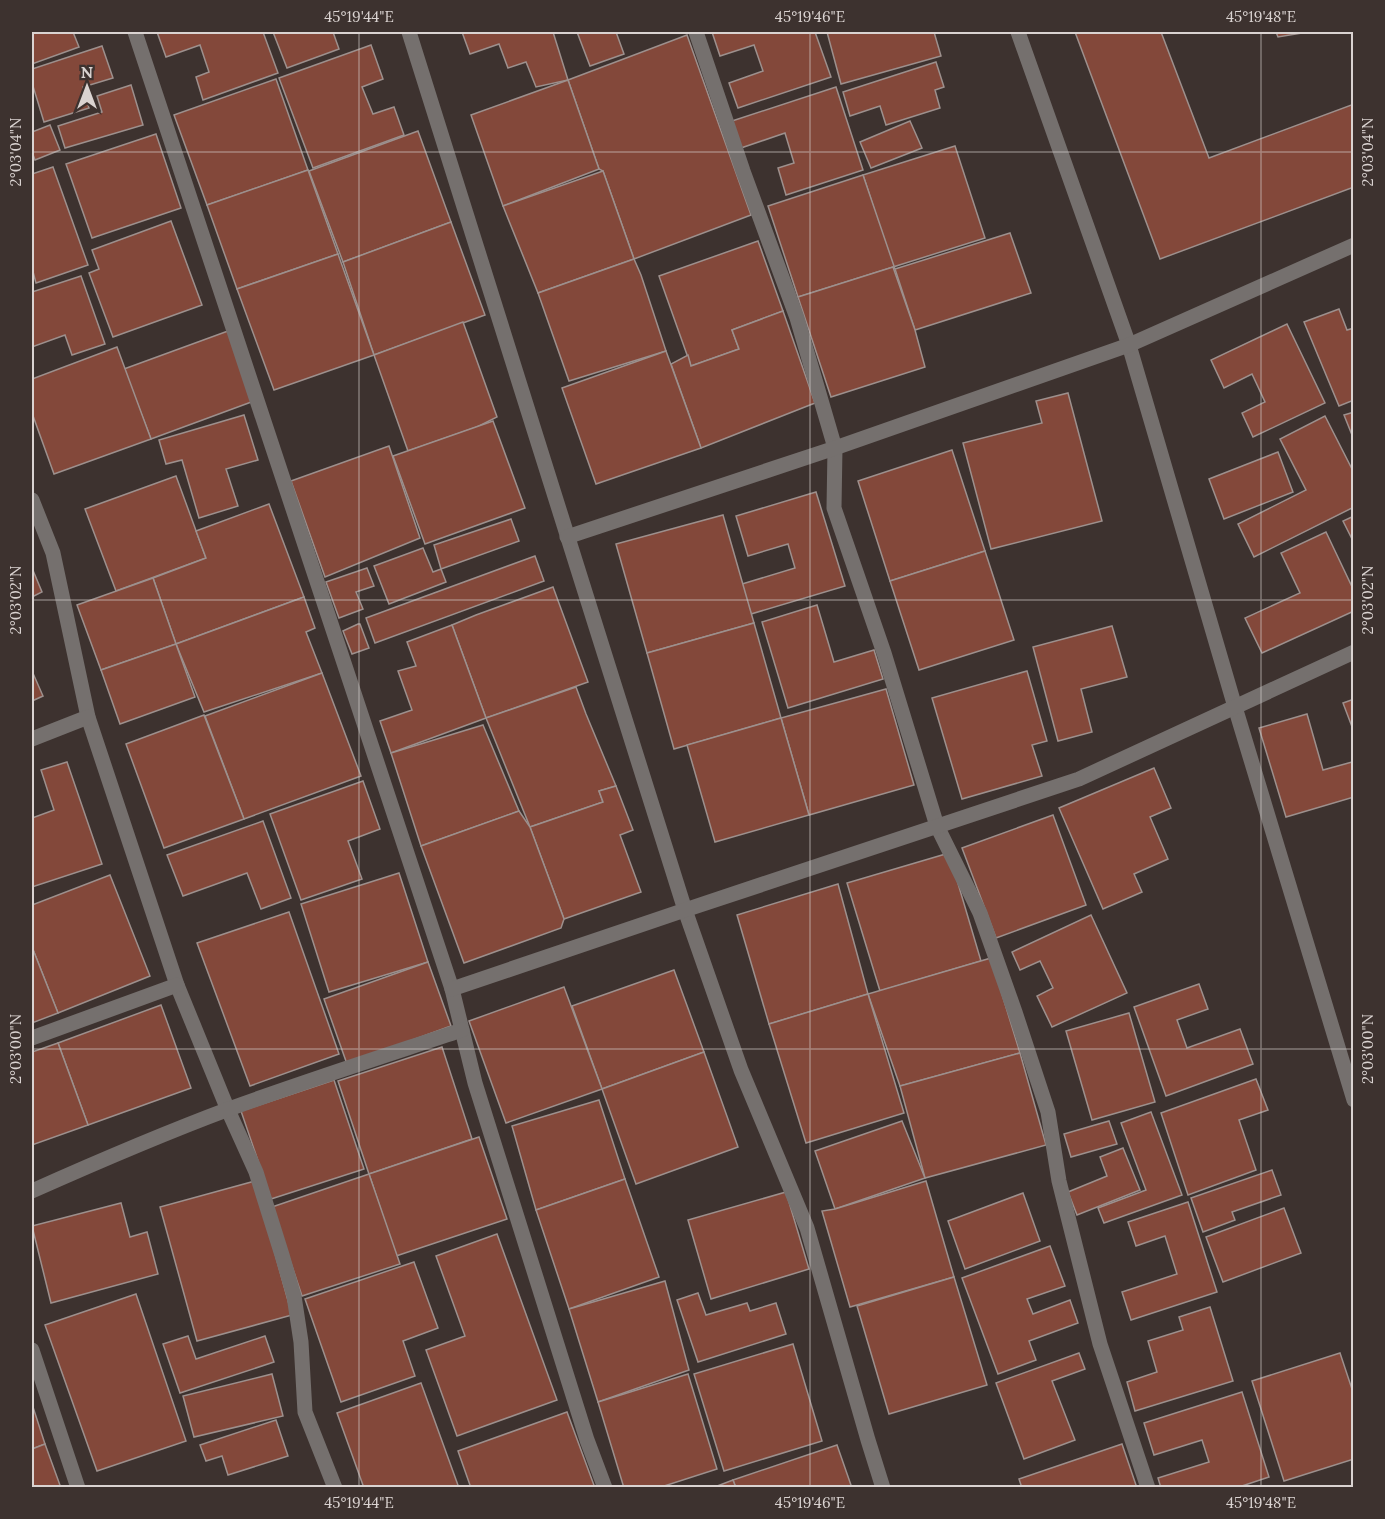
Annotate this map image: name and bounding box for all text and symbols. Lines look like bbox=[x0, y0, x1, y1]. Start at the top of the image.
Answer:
text: 45°19'44"E bbox=[324, 7, 394, 26]
text: 45°19'46"E bbox=[775, 7, 845, 26]
text: 45°19'48"E bbox=[1226, 7, 1296, 26]
north arrow bbox=[57, 57, 117, 117]
text: N bbox=[81, 62, 93, 82]
text: 2°03'04"N bbox=[6, 118, 25, 186]
text: 2°03'04"N bbox=[1358, 118, 1377, 186]
text: 2°03'02"N bbox=[6, 566, 25, 634]
text: 2°03'02"N bbox=[1358, 566, 1377, 634]
text: 2°03'00"N bbox=[6, 1014, 25, 1084]
text: 2°03'00"N bbox=[1358, 1014, 1377, 1084]
text: 45°19'44"E bbox=[324, 1493, 394, 1512]
text: 45°19'46"E bbox=[775, 1493, 845, 1512]
text: 45°19'48"E bbox=[1226, 1493, 1296, 1512]

